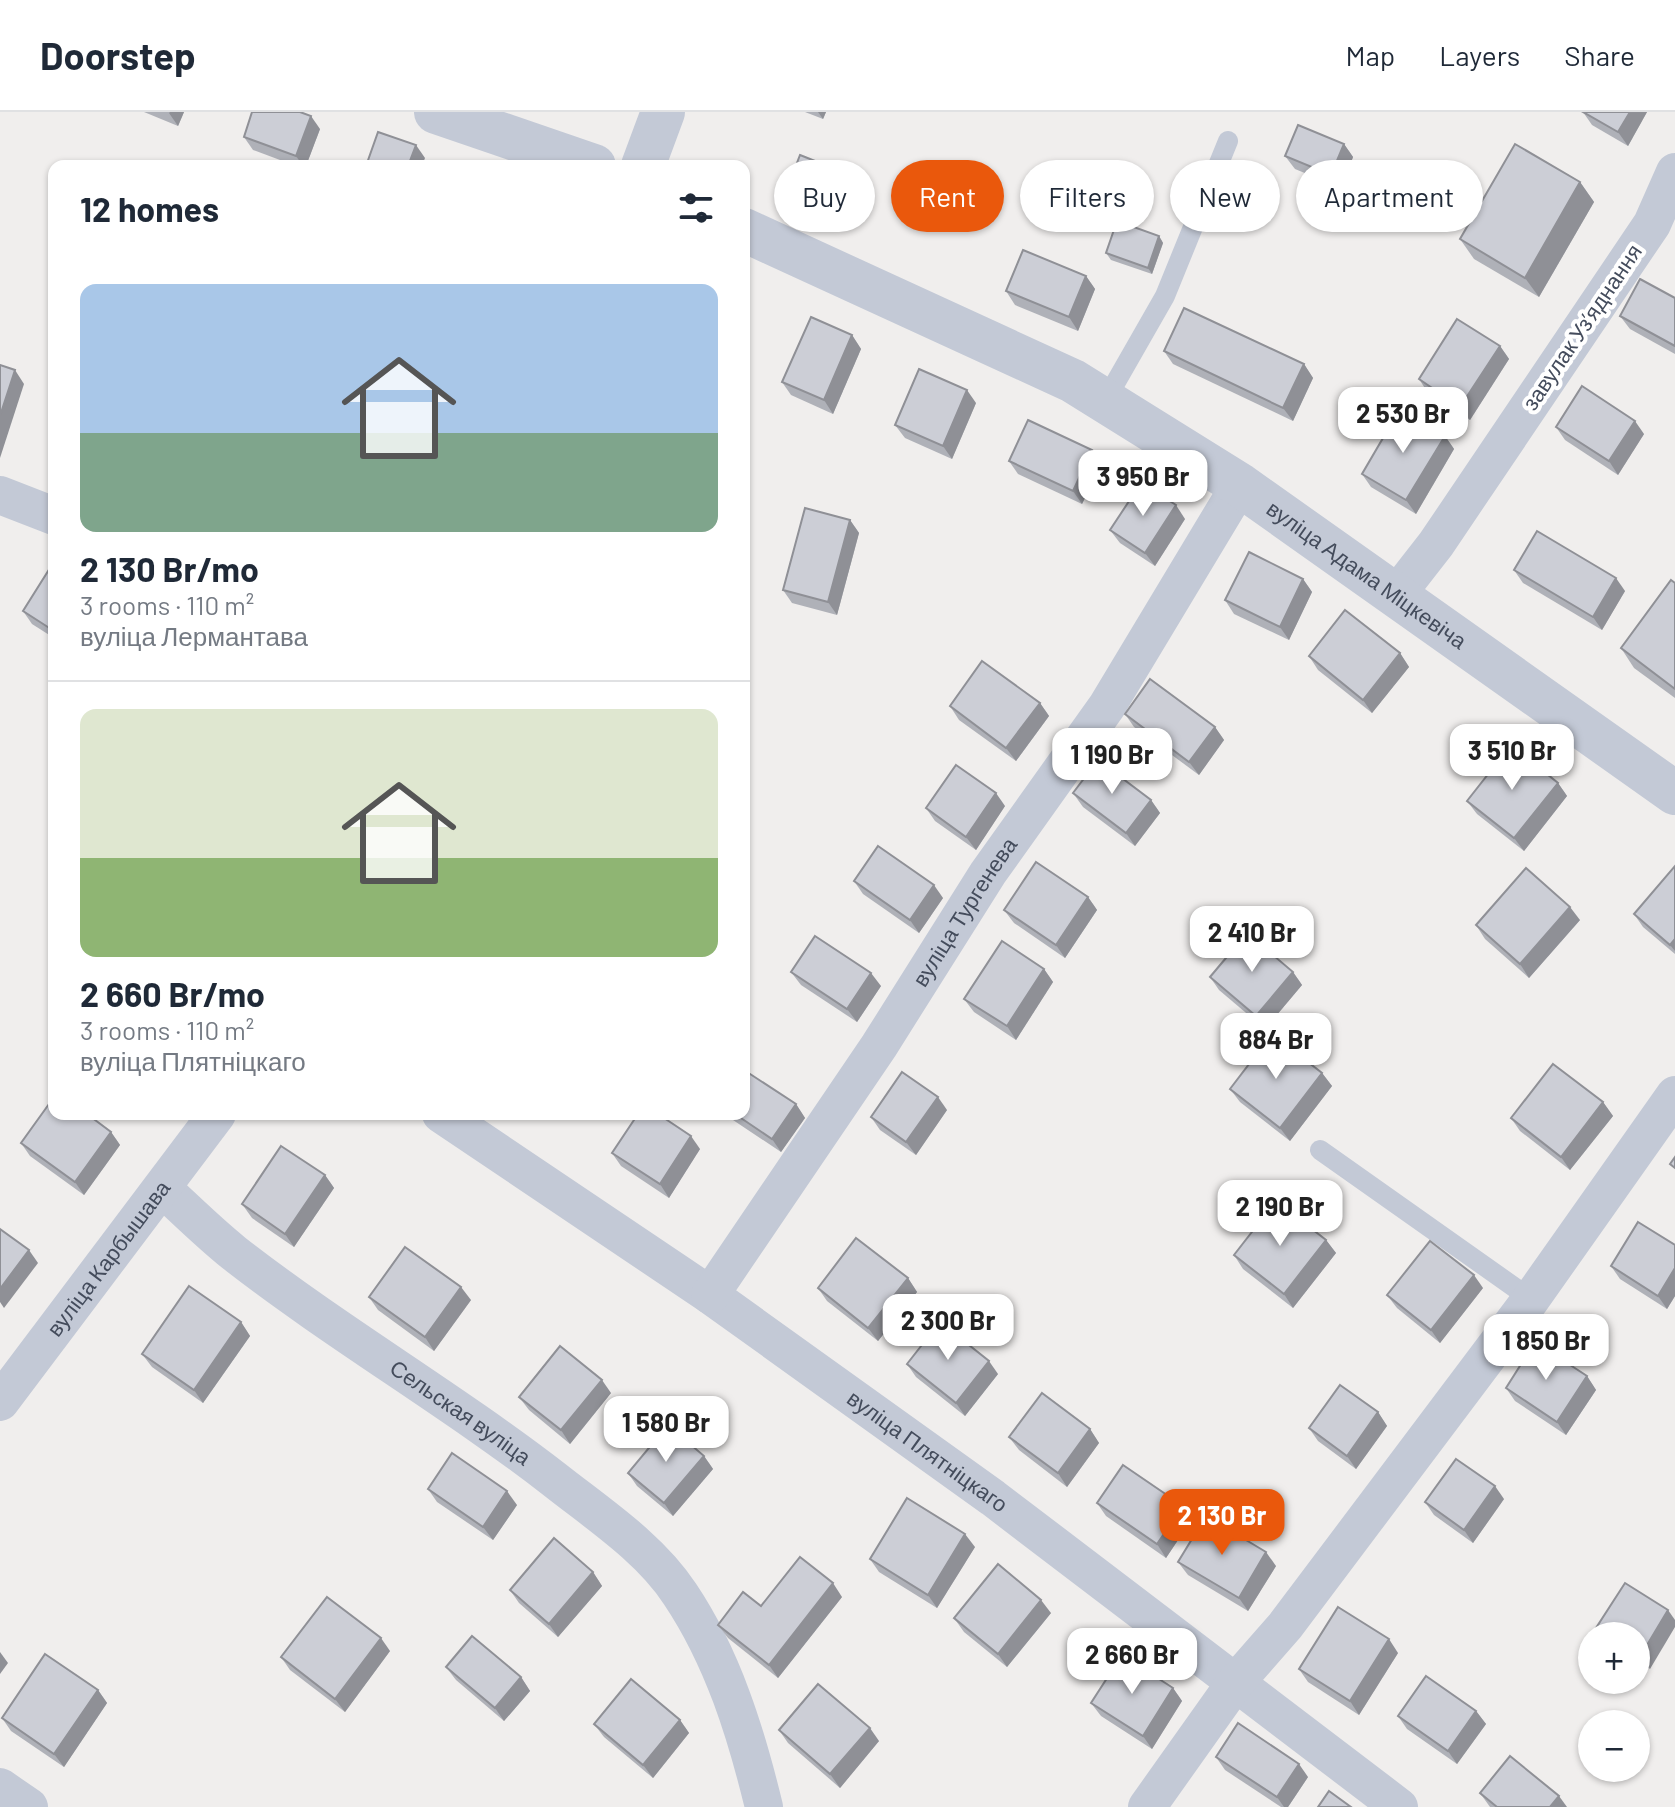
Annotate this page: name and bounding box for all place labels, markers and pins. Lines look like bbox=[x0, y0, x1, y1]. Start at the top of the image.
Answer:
pin: 2 530 Br bbox=[1320, 387, 1486, 455]
pin: 3 950 Br bbox=[1060, 450, 1226, 518]
pin: 3 510 Br bbox=[1429, 724, 1595, 792]
pin: 1 190 Br bbox=[1029, 728, 1195, 796]
pin: 2 410 Br bbox=[1169, 906, 1335, 974]
pin: 884 Br bbox=[1211, 1013, 1341, 1081]
pin: 2 190 Br bbox=[1197, 1180, 1363, 1248]
pin: 2 300 Br bbox=[865, 1294, 1031, 1362]
pin: 1 850 Br bbox=[1463, 1314, 1629, 1382]
pin: 1 580 Br bbox=[583, 1396, 749, 1464]
pin: 2 130 Br bbox=[1139, 1489, 1305, 1557]
pin: 2 660 Br bbox=[1049, 1628, 1215, 1696]

